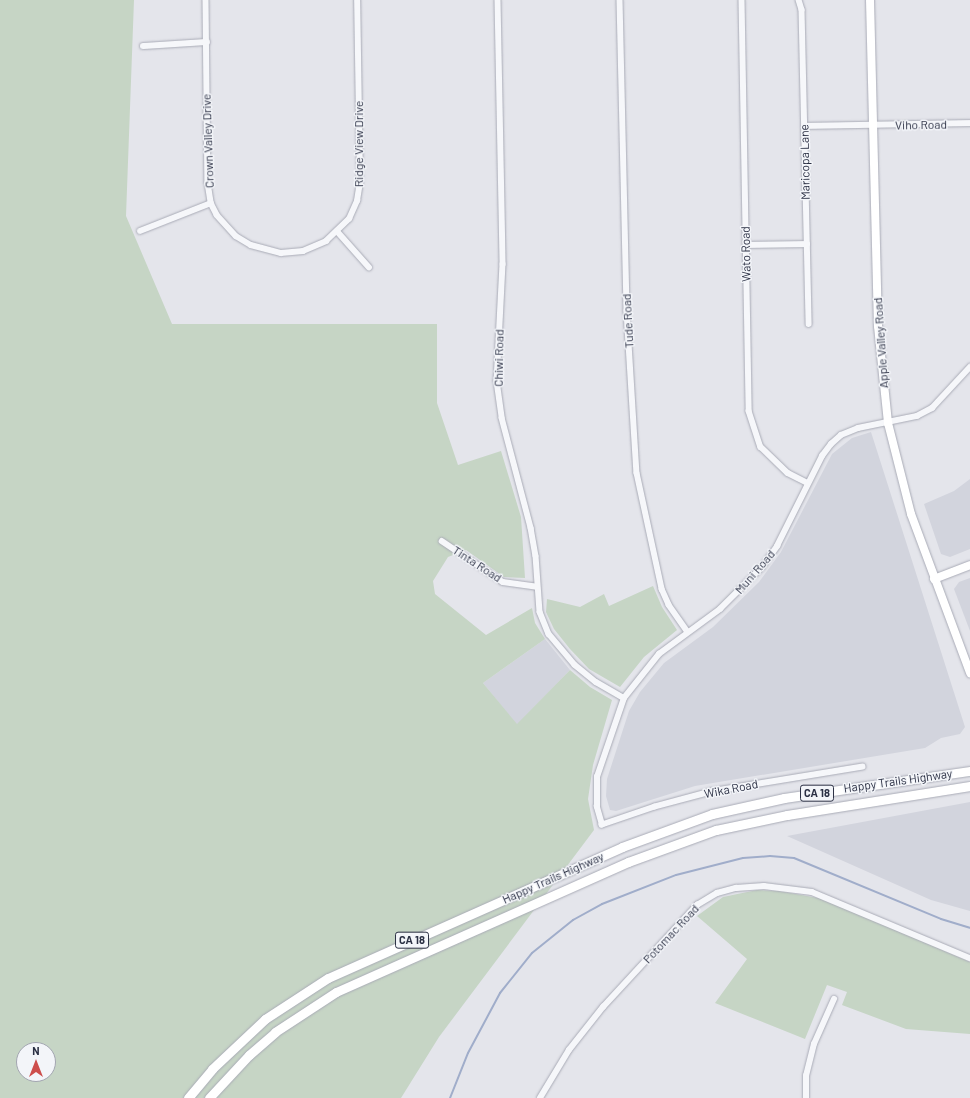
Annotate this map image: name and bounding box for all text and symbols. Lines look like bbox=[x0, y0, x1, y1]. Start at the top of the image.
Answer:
street label: Crown Valley Drive bbox=[199, 94, 217, 188]
street label: Ridge View Drive bbox=[352, 101, 366, 187]
street label: Viho Road bbox=[895, 117, 947, 133]
street label: Maricopa Lane bbox=[797, 124, 813, 200]
street label: Wato Road bbox=[738, 226, 754, 282]
street label: Tude Road bbox=[619, 293, 637, 349]
street label: Apple Valley Road bbox=[871, 297, 891, 389]
street label: Chiwi Road bbox=[491, 329, 507, 387]
street label: Tinta Road bbox=[450, 543, 504, 585]
street label: Muni Road bbox=[732, 547, 778, 597]
street label: Happy Trails Highway bbox=[843, 766, 953, 796]
street label: Wika Road bbox=[703, 777, 759, 801]
road number: CA 18 bbox=[800, 784, 834, 802]
street label: Happy Trails Highway bbox=[500, 849, 606, 907]
street label: Potomac Road bbox=[640, 902, 702, 966]
road number: CA 18 bbox=[395, 931, 429, 949]
north arrow bbox=[16, 1042, 56, 1082]
text: N bbox=[32, 1044, 40, 1057]

